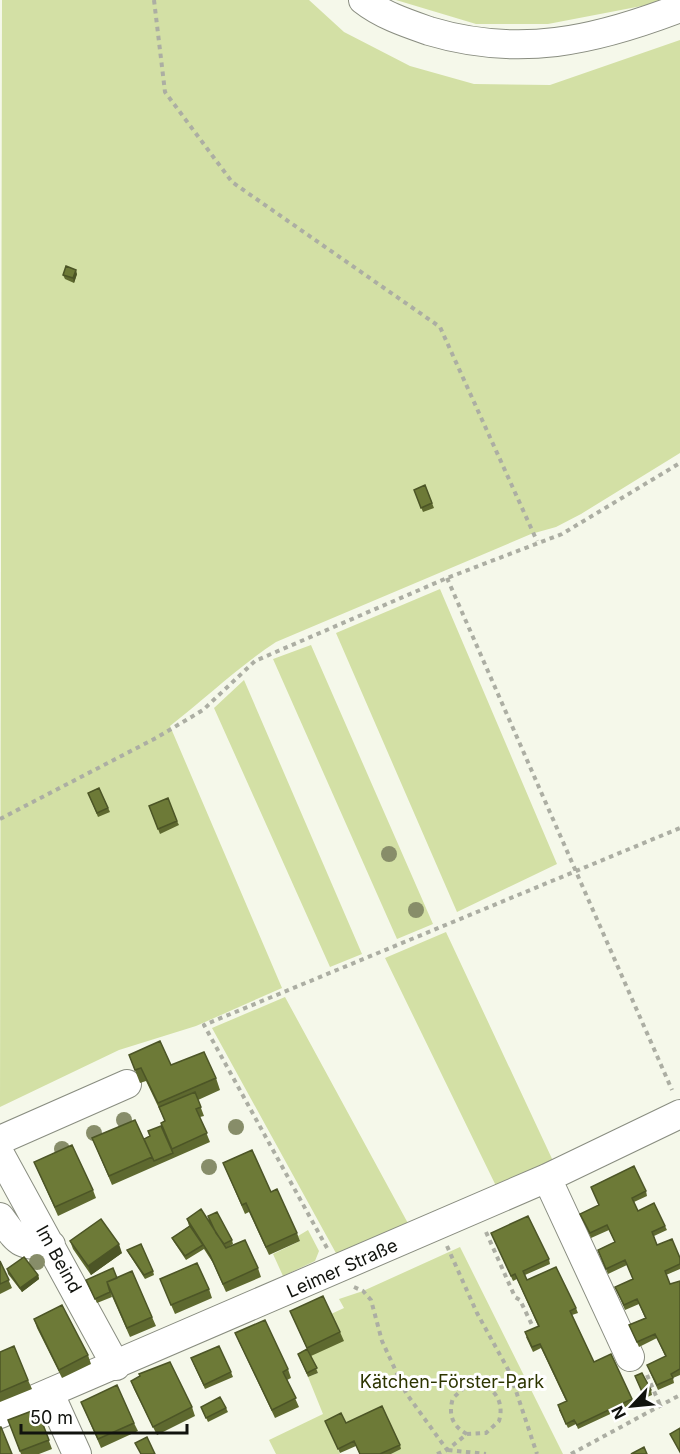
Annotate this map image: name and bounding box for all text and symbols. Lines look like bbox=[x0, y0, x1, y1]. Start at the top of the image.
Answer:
street label: Im Beind bbox=[32, 1222, 86, 1296]
street label: Leimer Straße bbox=[283, 1234, 401, 1302]
park label: Kätchen-Förster-Park bbox=[360, 1371, 544, 1392]
north arrow bbox=[602, 1376, 662, 1436]
scale bar bbox=[21, 1397, 188, 1435]
text: N bbox=[607, 1403, 630, 1422]
text: 50 m bbox=[30, 1407, 73, 1428]

